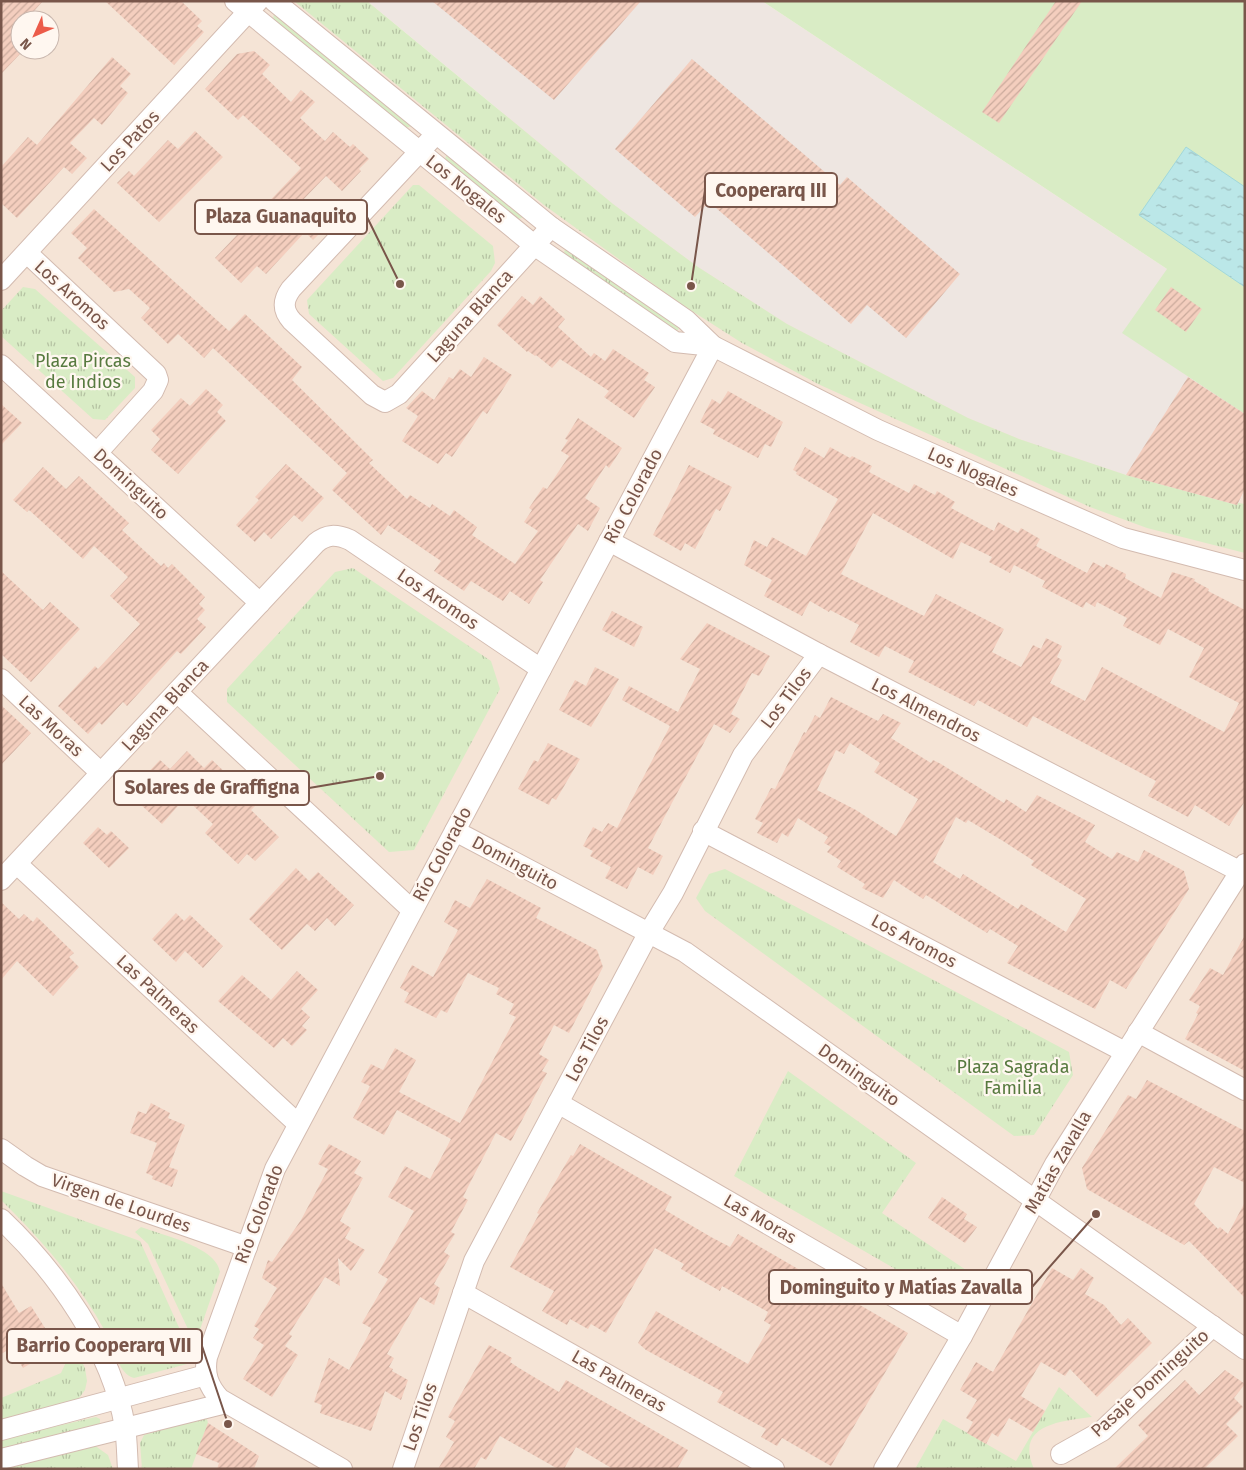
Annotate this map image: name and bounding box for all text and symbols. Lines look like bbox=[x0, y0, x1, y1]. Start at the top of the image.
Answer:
north arrow bbox=[10, 10, 60, 60]
text: N bbox=[17, 35, 35, 53]
street label: Los Patos bbox=[96, 105, 164, 177]
street label: Los Nogales bbox=[421, 150, 511, 228]
callout: Cooperarq III bbox=[705, 173, 837, 207]
text: Cooperarq III bbox=[715, 179, 827, 202]
callout: Plaza Guanaquito bbox=[195, 200, 367, 234]
text: Plaza Guanaquito bbox=[205, 205, 357, 228]
street label: Los Aromos bbox=[30, 255, 114, 335]
street label: Laguna Blanca bbox=[422, 265, 518, 367]
park label: Plaza Pircas de Indios bbox=[35, 350, 131, 393]
street label: Los Nogales bbox=[924, 442, 1022, 502]
street label: Dominguito bbox=[89, 444, 173, 524]
street label: Río Colorado bbox=[599, 445, 667, 547]
street label: Los Aromos bbox=[393, 564, 483, 634]
street label: Laguna Blanca bbox=[117, 654, 213, 756]
street label: Los Tilos bbox=[756, 663, 816, 733]
street label: Los Almendros bbox=[868, 673, 984, 747]
street label: Las Moras bbox=[14, 691, 88, 761]
callout: Solares de Graffigna bbox=[114, 771, 309, 805]
text: Solares de Graffigna bbox=[124, 776, 300, 799]
street label: Río Colorado bbox=[408, 803, 476, 905]
street label: Dominguito bbox=[468, 831, 562, 895]
street label: Los Aromos bbox=[867, 909, 961, 973]
street label: Las Palmeras bbox=[112, 950, 204, 1038]
street label: Los Tilos bbox=[561, 1013, 613, 1085]
street label: Dominguito bbox=[814, 1039, 904, 1111]
park label: Plaza Sagrada Familia bbox=[957, 1056, 1069, 1099]
street label: Matías Zavalla bbox=[1020, 1107, 1096, 1217]
street label: Río Colorado bbox=[230, 1161, 288, 1267]
street label: Virgen de Lourdes bbox=[48, 1169, 194, 1237]
street label: Las Moras bbox=[720, 1189, 800, 1249]
callout: Dominguito y Matías Zavalla bbox=[769, 1270, 1032, 1304]
text: Dominguito y Matías Zavalla bbox=[780, 1276, 1022, 1299]
street label: Pasaje Dominguito bbox=[1086, 1324, 1214, 1442]
callout: Barrio Cooperarq VII bbox=[7, 1329, 202, 1363]
text: Barrio Cooperarq VII bbox=[16, 1334, 192, 1357]
street label: Las Palmeras bbox=[568, 1345, 670, 1417]
street label: Los Tilos bbox=[398, 1380, 442, 1454]

